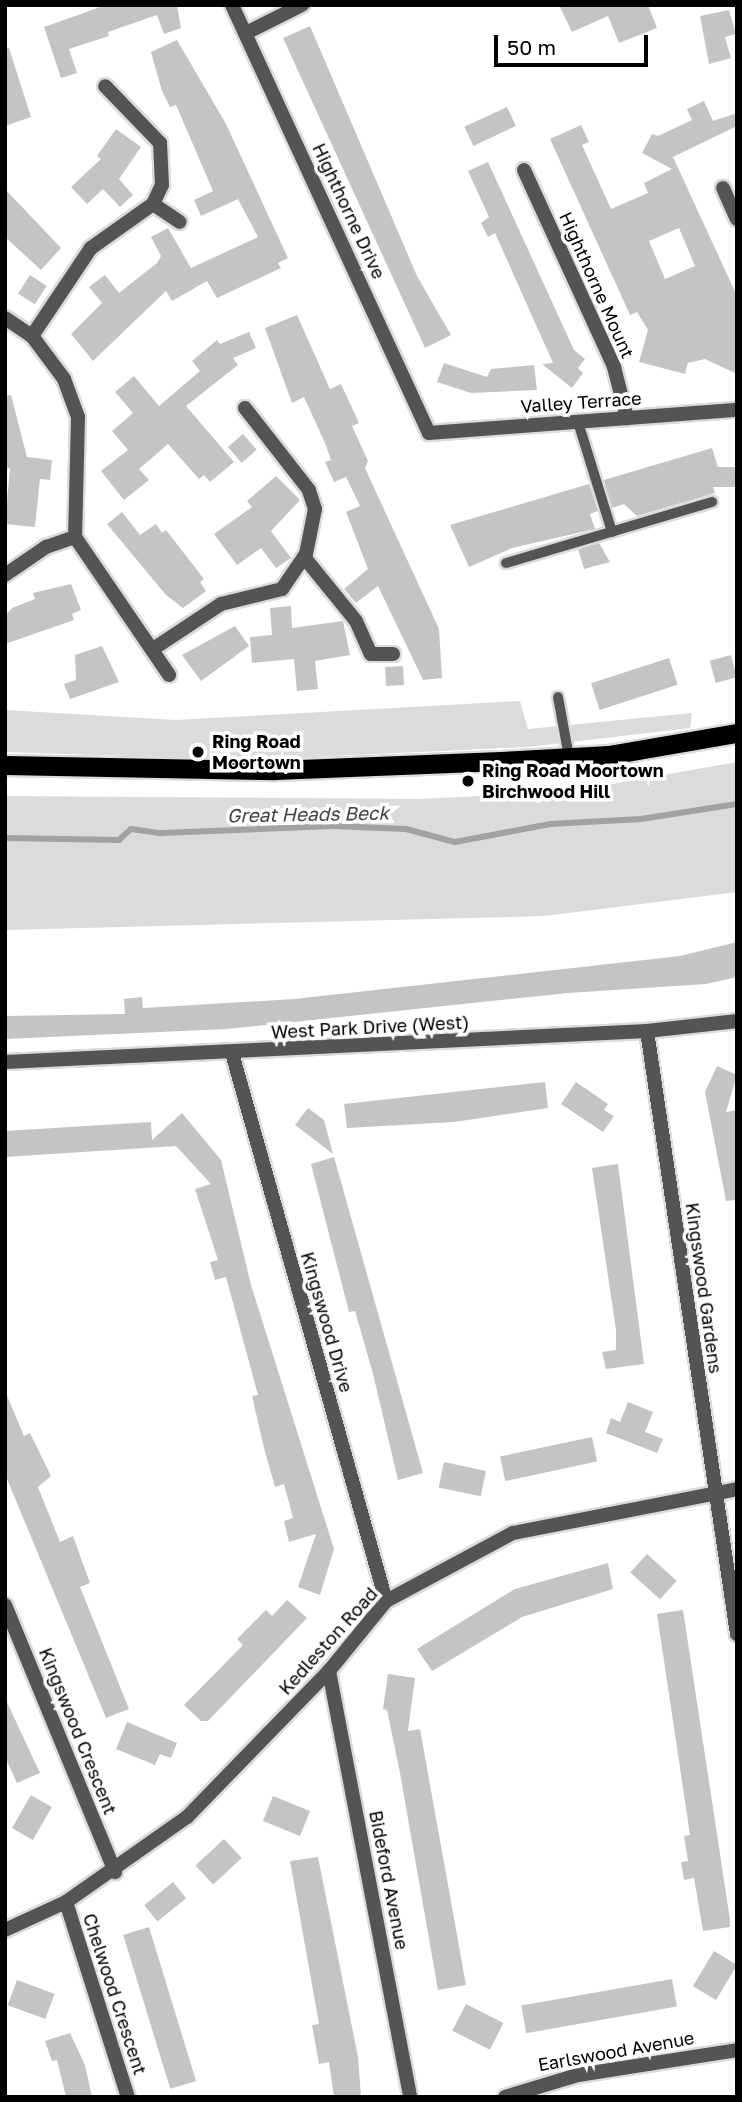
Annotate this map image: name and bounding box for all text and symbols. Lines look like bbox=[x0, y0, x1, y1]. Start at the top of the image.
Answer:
scale bar bbox=[497, 21, 651, 65]
text: 50 m bbox=[507, 34, 556, 60]
street label: Highthorne Drive bbox=[308, 140, 390, 282]
street label: Highthorne Mount bbox=[555, 209, 639, 361]
street label: Valley Terrace bbox=[520, 387, 642, 417]
place label: Ring Road Moortown bbox=[212, 731, 301, 774]
marker: Ring Road Moortown bbox=[190, 744, 206, 760]
place label: Ring Road Moortown Birchwood Hill bbox=[482, 760, 664, 802]
marker: Ring Road Moortown Birchwood Hill bbox=[460, 773, 476, 789]
water label: Great Heads Beck bbox=[227, 801, 389, 827]
street label: West Park Drive (West) bbox=[270, 1011, 470, 1043]
street label: Kingswood Gardens bbox=[681, 1201, 727, 1375]
street label: Kingswood Drive bbox=[297, 1249, 357, 1395]
street label: Kedleston Road bbox=[274, 1583, 382, 1699]
street label: Kingswood Crescent bbox=[35, 1644, 121, 1818]
street label: Bideford Avenue bbox=[365, 1809, 413, 1951]
street label: Chelwood Crescent bbox=[79, 1911, 151, 2077]
street label: Earlswood Avenue bbox=[536, 2027, 696, 2075]

